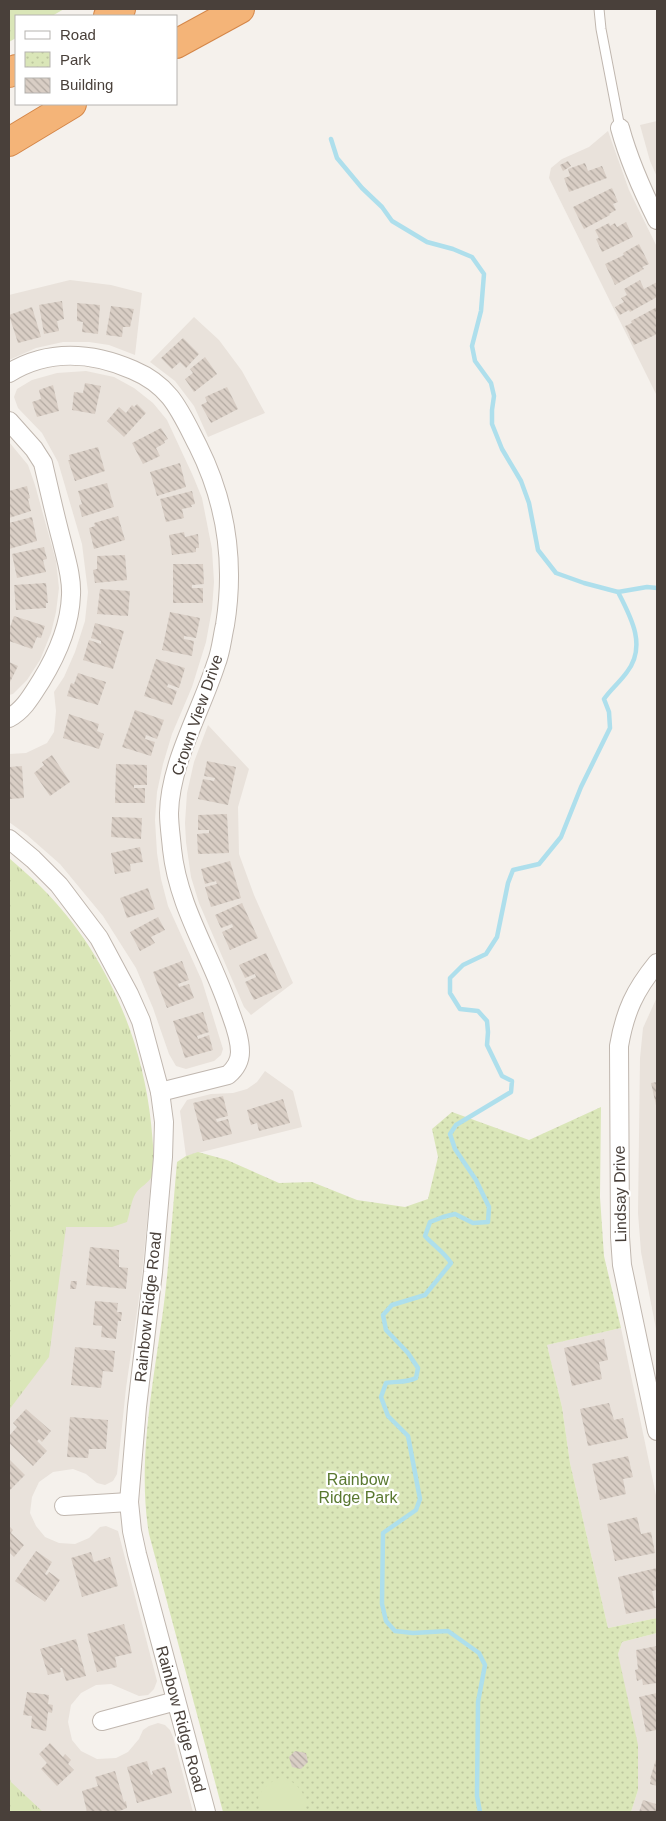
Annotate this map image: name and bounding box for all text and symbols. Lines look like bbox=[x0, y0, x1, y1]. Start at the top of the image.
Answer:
legend bbox=[15, 15, 178, 105]
text: Road bbox=[60, 26, 96, 43]
text: Park bbox=[60, 51, 91, 68]
text: Building bbox=[60, 76, 113, 93]
street label: Crown View Drive bbox=[168, 652, 226, 778]
street label: Lindsay Drive bbox=[611, 1145, 629, 1243]
street label: Rainbow Ridge Road bbox=[132, 1231, 164, 1383]
park label: Rainbow Ridge Park bbox=[318, 1471, 399, 1506]
street label: Rainbow Ridge Road bbox=[153, 1644, 209, 1794]

